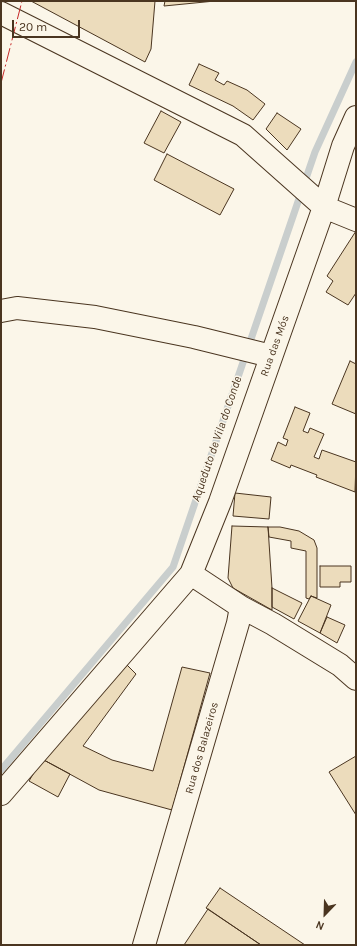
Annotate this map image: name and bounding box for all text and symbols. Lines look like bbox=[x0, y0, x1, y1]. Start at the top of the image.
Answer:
scale bar bbox=[14, 12, 82, 38]
text: 20 m bbox=[19, 20, 47, 34]
street label: Rua das Mós bbox=[258, 314, 292, 378]
water label: Aqueduto de Vila do Conde bbox=[189, 375, 245, 503]
street label: Rua dos Balazeiros bbox=[183, 701, 221, 795]
north arrow bbox=[305, 894, 345, 934]
text: N bbox=[314, 918, 326, 933]

